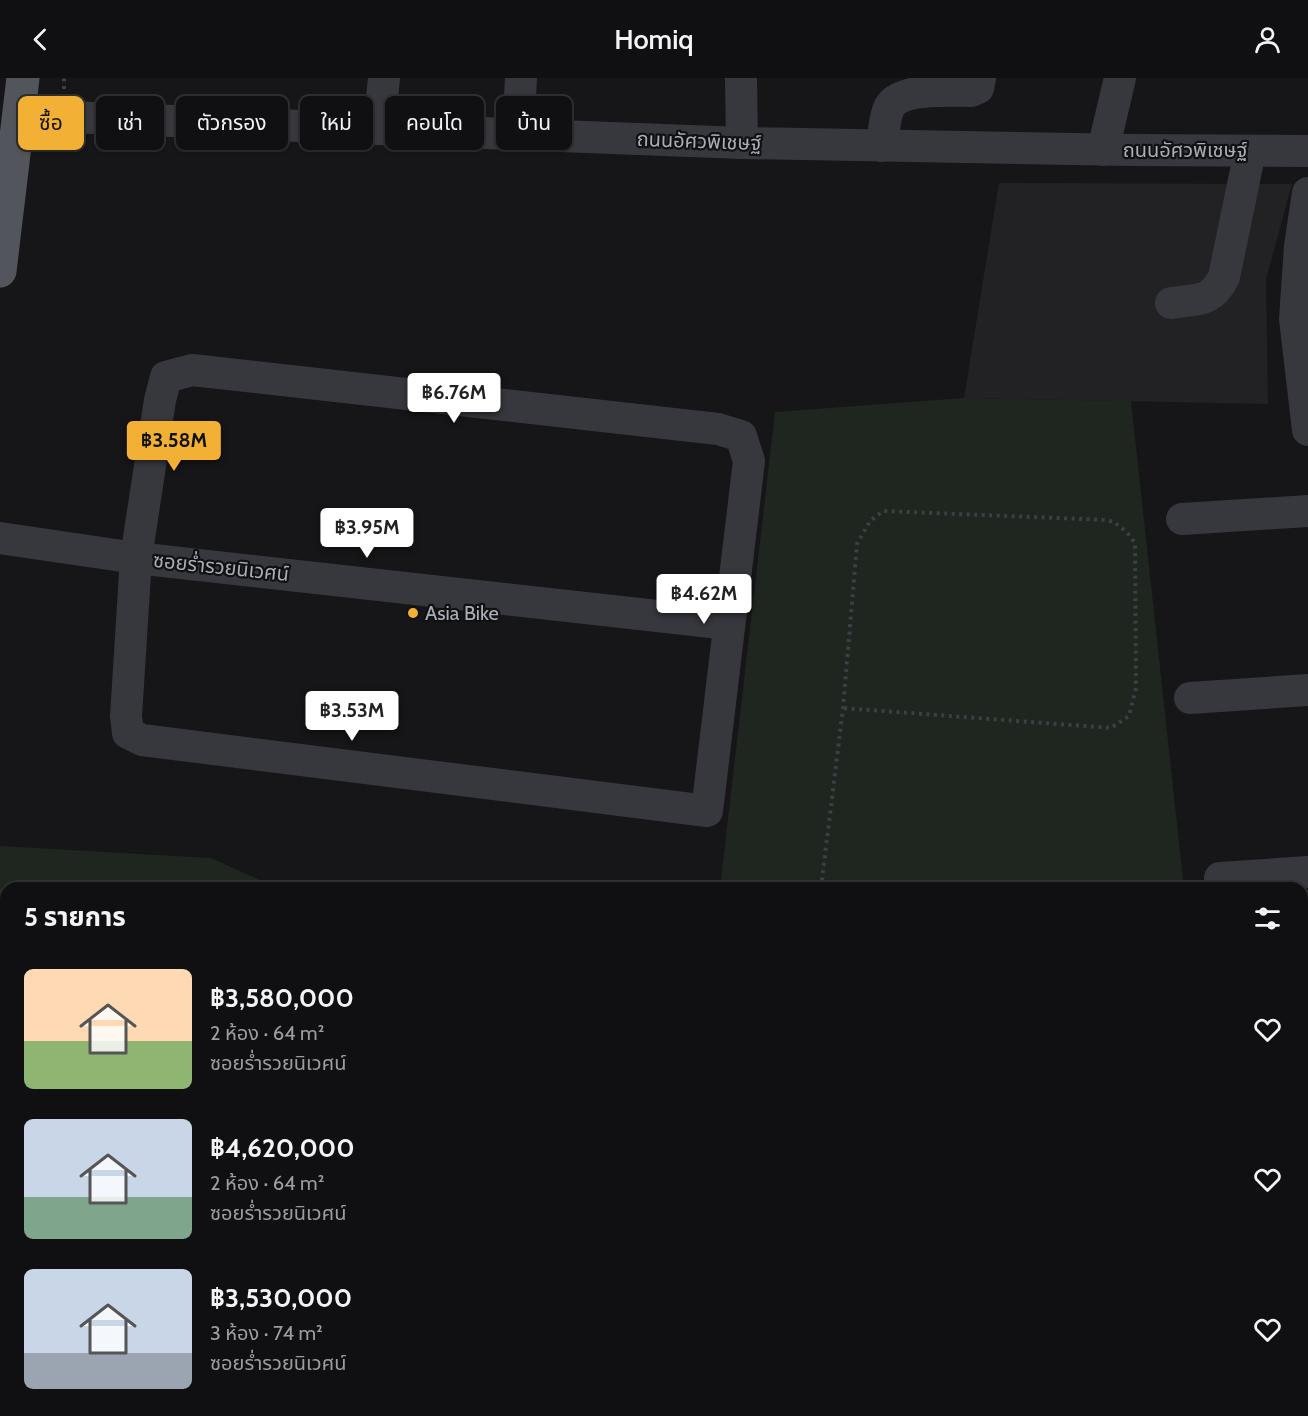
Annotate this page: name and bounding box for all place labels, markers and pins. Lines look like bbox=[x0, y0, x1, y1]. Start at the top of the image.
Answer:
pin: ฿6.76M bbox=[405, 373, 503, 424]
pin: ฿3.58M bbox=[125, 421, 223, 472]
pin: ฿3.95M bbox=[318, 508, 416, 559]
pin: ฿4.62M bbox=[655, 574, 753, 625]
place label: Asia Bike bbox=[425, 601, 499, 625]
marker: Asia Bike bbox=[406, 606, 420, 620]
pin: ฿3.53M bbox=[303, 691, 401, 742]

